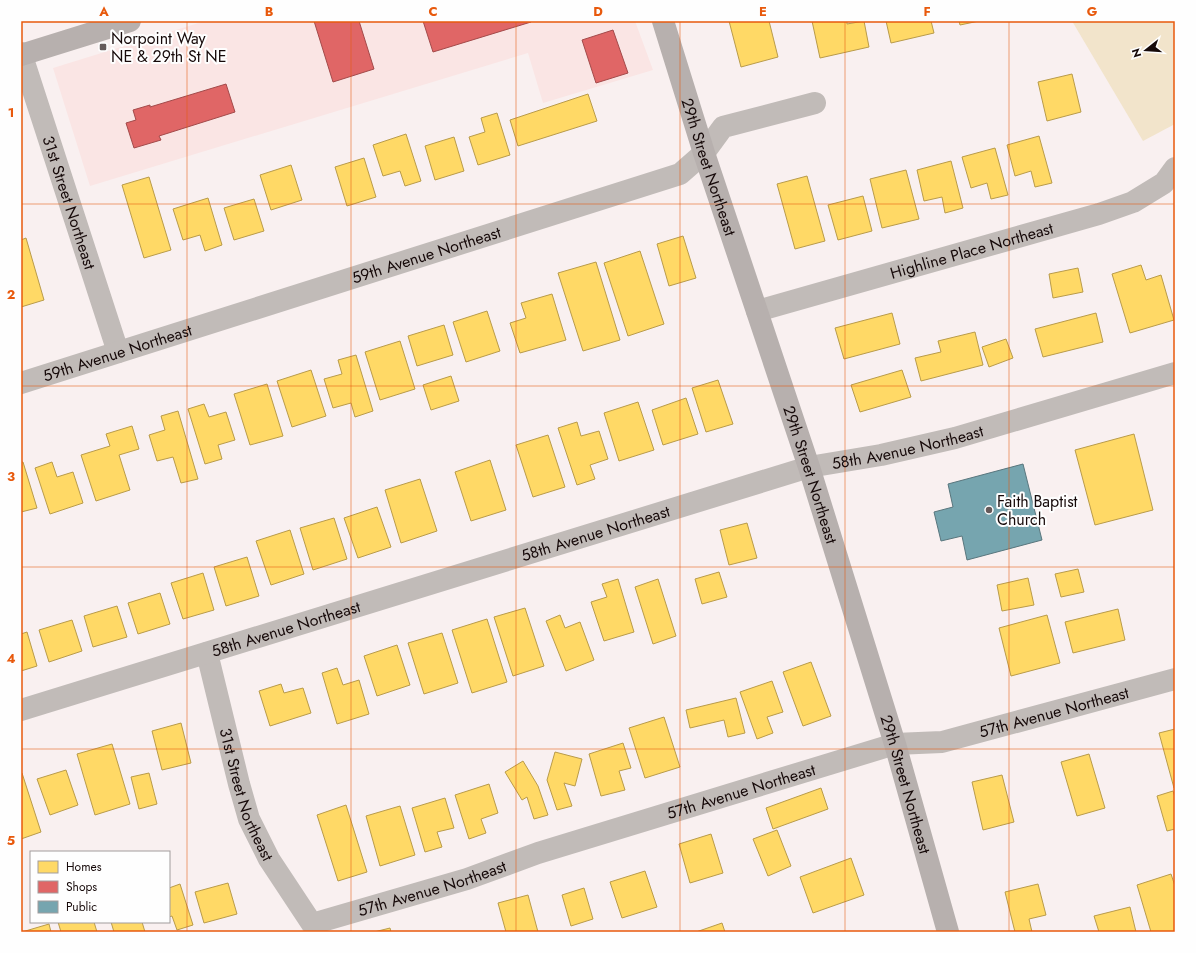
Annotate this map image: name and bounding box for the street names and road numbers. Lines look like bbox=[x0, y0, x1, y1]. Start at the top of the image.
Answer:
street label: 29th Street Northeast bbox=[676, 95, 742, 239]
street label: 31st Street Northeast bbox=[37, 133, 101, 272]
street label: Highline Place Northeast bbox=[887, 217, 1056, 285]
street label: 59th Avenue Northeast bbox=[349, 221, 504, 289]
street label: 59th Avenue Northeast bbox=[40, 318, 195, 387]
street label: 29th Street Northeast bbox=[777, 403, 843, 547]
street label: 58th Avenue Northeast bbox=[830, 419, 986, 475]
street label: 58th Avenue Northeast bbox=[518, 500, 673, 567]
street label: 58th Avenue Northeast bbox=[209, 595, 363, 663]
street label: 57th Avenue Northeast bbox=[976, 681, 1132, 744]
street label: 29th Street Northeast bbox=[875, 712, 936, 857]
street label: 31st Street Northeast bbox=[214, 726, 279, 865]
street label: 57th Avenue Northeast bbox=[664, 758, 818, 825]
street label: 57th Avenue Northeast bbox=[355, 855, 510, 922]

